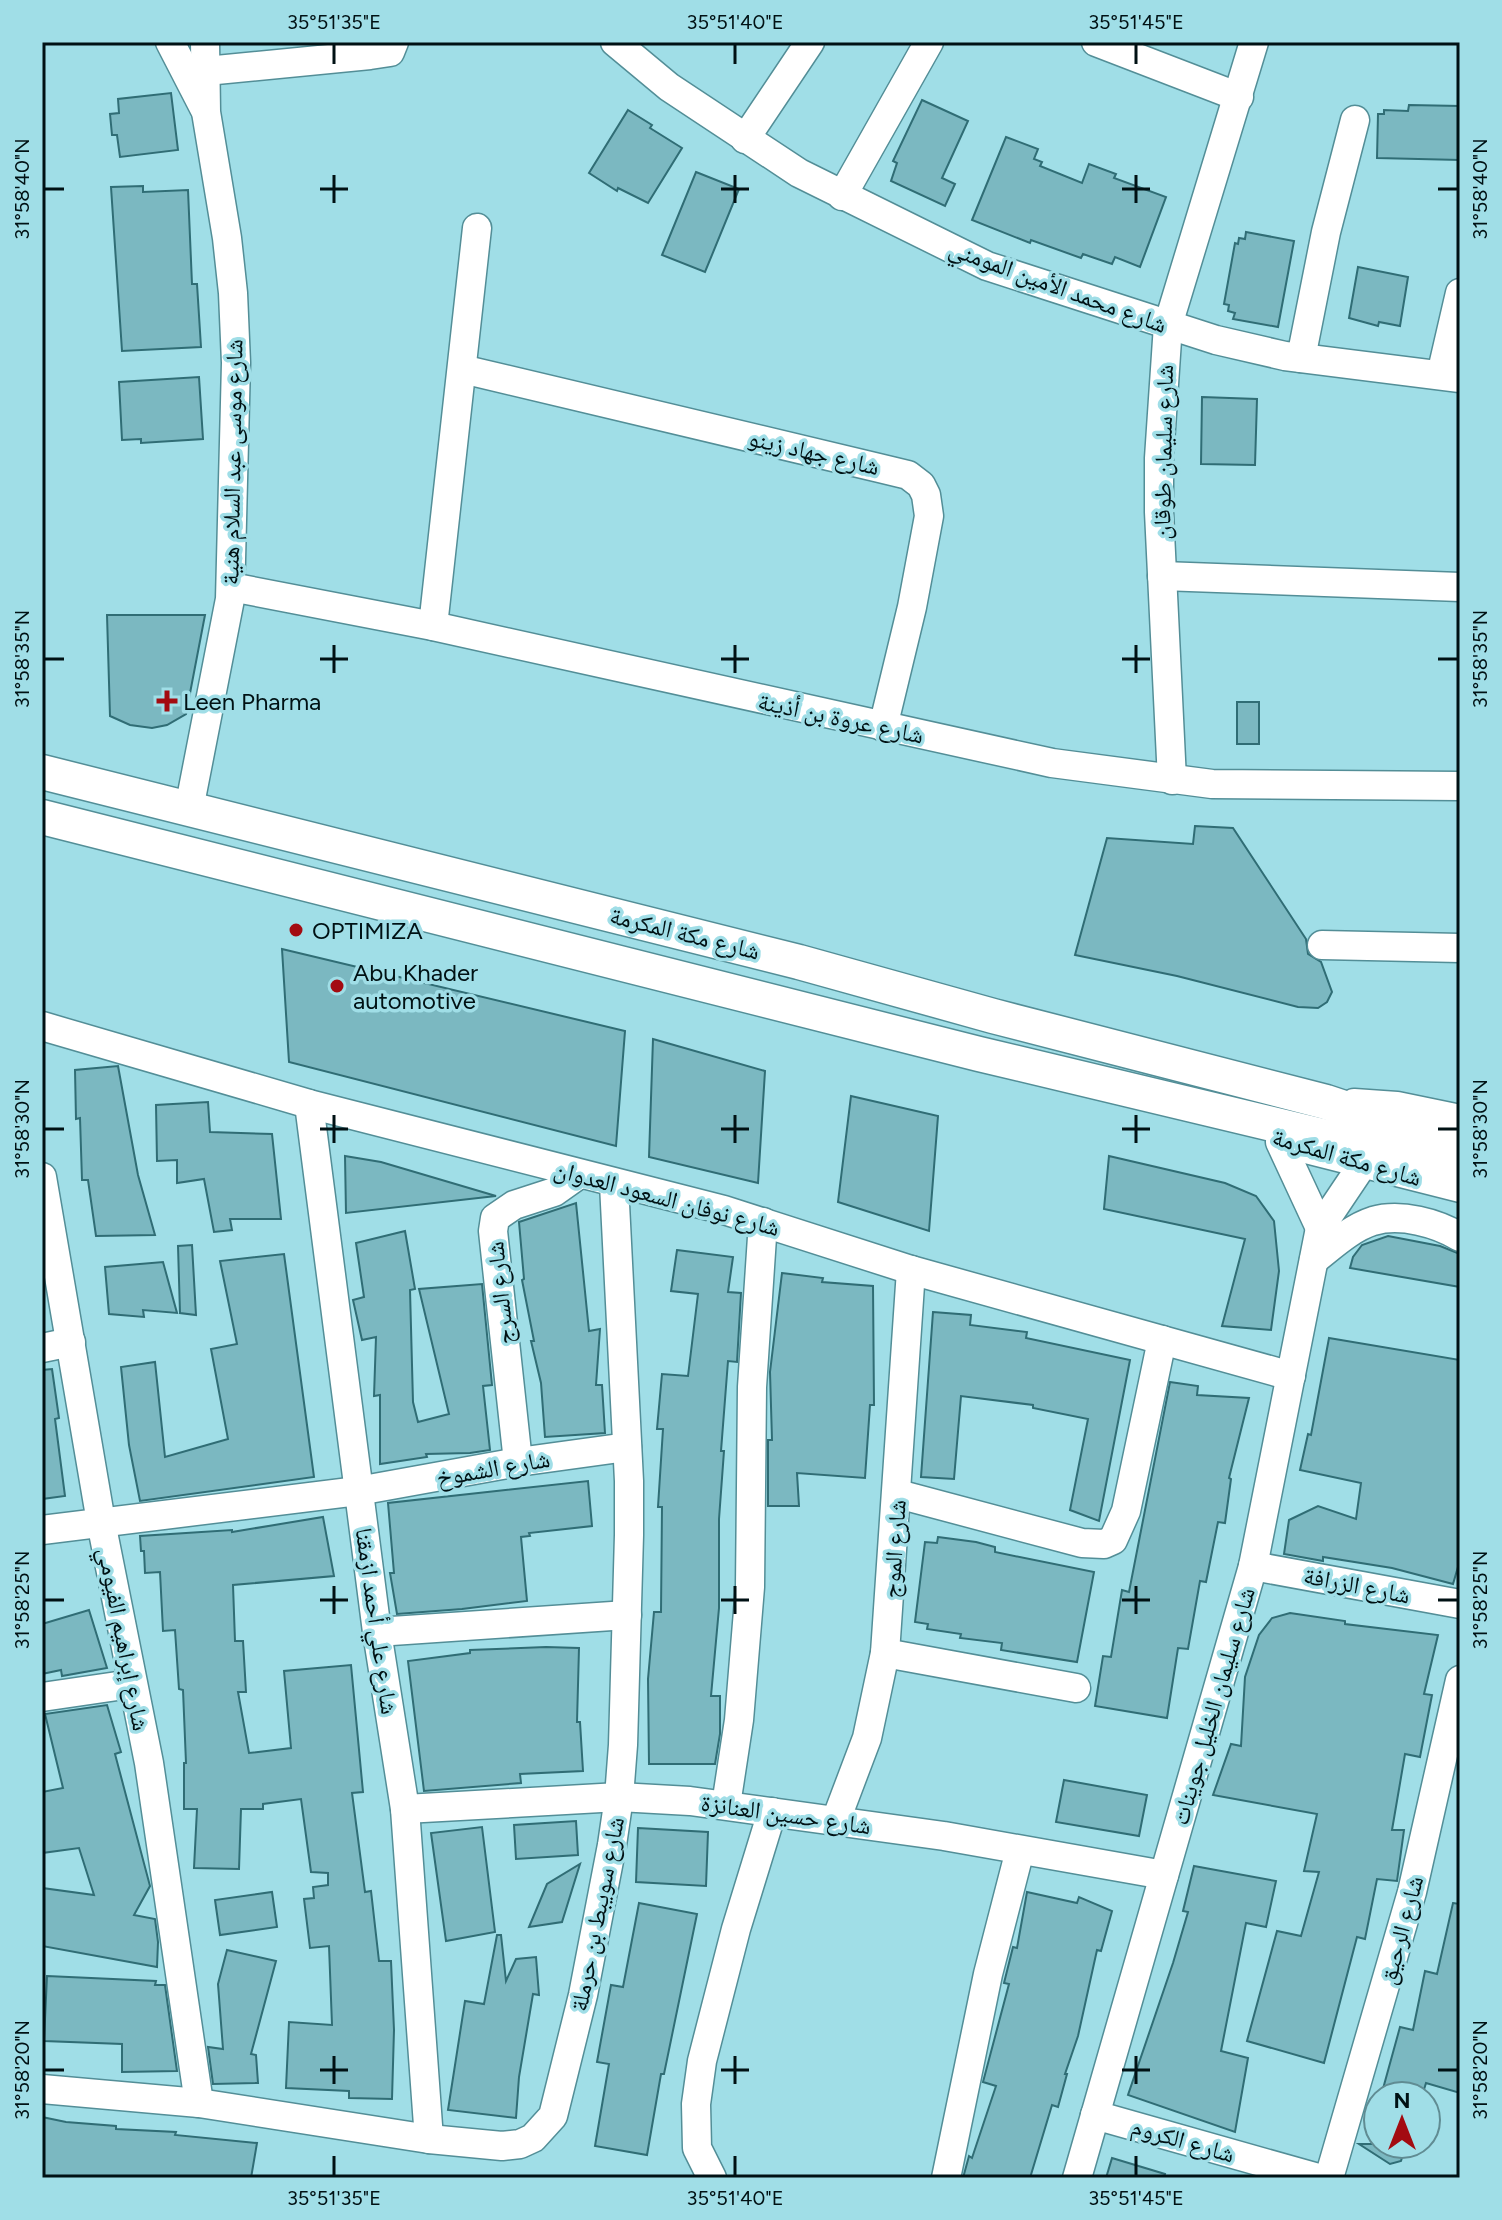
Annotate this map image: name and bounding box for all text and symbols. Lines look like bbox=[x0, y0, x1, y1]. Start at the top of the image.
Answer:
text: 35°51'35"E bbox=[287, 10, 381, 34]
text: 35°51'40"E bbox=[687, 10, 784, 34]
text: 35°51'45"E bbox=[1088, 10, 1184, 34]
text: 31°58'40"N bbox=[10, 138, 34, 240]
text: 31°58'40"N bbox=[1468, 138, 1492, 240]
street label: شارع محمد الأمين المومني bbox=[943, 233, 1171, 344]
street label: شارع موسى عبد السلام هنية bbox=[215, 339, 251, 585]
street label: شارع سليمان طوقان bbox=[1147, 364, 1180, 540]
street label: شارع جهاد زينو bbox=[745, 423, 882, 482]
text: 31°58'35"N bbox=[10, 610, 34, 708]
text: 31°58'35"N bbox=[1468, 610, 1492, 708]
street label: شارع عروة بن أذينة bbox=[755, 686, 926, 751]
place label: Leen Pharma bbox=[183, 687, 321, 716]
marker: Leen Pharma bbox=[158, 692, 176, 710]
street label: شارع مكة المكرمة bbox=[607, 900, 763, 967]
place label: OPTIMIZA bbox=[312, 916, 423, 945]
marker: OPTIMIZA bbox=[287, 921, 305, 939]
place label: Abu Khader automotive bbox=[353, 958, 478, 1015]
marker: Abu Khader automotive bbox=[328, 977, 346, 995]
text: 31°58'30"N bbox=[10, 1079, 34, 1179]
text: 31°58'30"N bbox=[1468, 1079, 1492, 1179]
street label: شارع مكة المكرمة bbox=[1269, 1122, 1425, 1193]
street label: شارع نوفان السعود العدوان bbox=[551, 1154, 783, 1243]
street label: شارع السرج bbox=[480, 1240, 521, 1346]
street label: شارع الشموخ bbox=[434, 1444, 552, 1493]
street label: شارع الموج bbox=[876, 1499, 913, 1599]
street label: شارع علي أحمد ازمقنا bbox=[344, 1526, 404, 1717]
street label: شارع إبراهيم الفيومي bbox=[87, 1545, 156, 1734]
text: 31°58'25"N bbox=[10, 1551, 34, 1649]
text: 31°58'25"N bbox=[1468, 1551, 1492, 1649]
street label: شارع الزرافة bbox=[1301, 1560, 1413, 1611]
street label: شارع سليمان الخليل جوينات bbox=[1165, 1584, 1262, 1828]
street label: شارع حسين العنانزة bbox=[699, 1788, 873, 1841]
street label: شارع سويبط بن حرملة bbox=[564, 1814, 631, 2014]
street label: شارع الرحيق bbox=[1373, 1872, 1430, 1988]
text: 31°58'20"N bbox=[10, 2020, 34, 2120]
text: 31°58'20"N bbox=[1468, 2020, 1492, 2120]
north arrow bbox=[1362, 2080, 1442, 2160]
text: N bbox=[1393, 2087, 1411, 2114]
street label: شارع الكروم bbox=[1127, 2111, 1238, 2170]
text: 35°51'35"E bbox=[287, 2186, 381, 2210]
text: 35°51'40"E bbox=[687, 2186, 784, 2210]
text: 35°51'45"E bbox=[1088, 2186, 1184, 2210]

